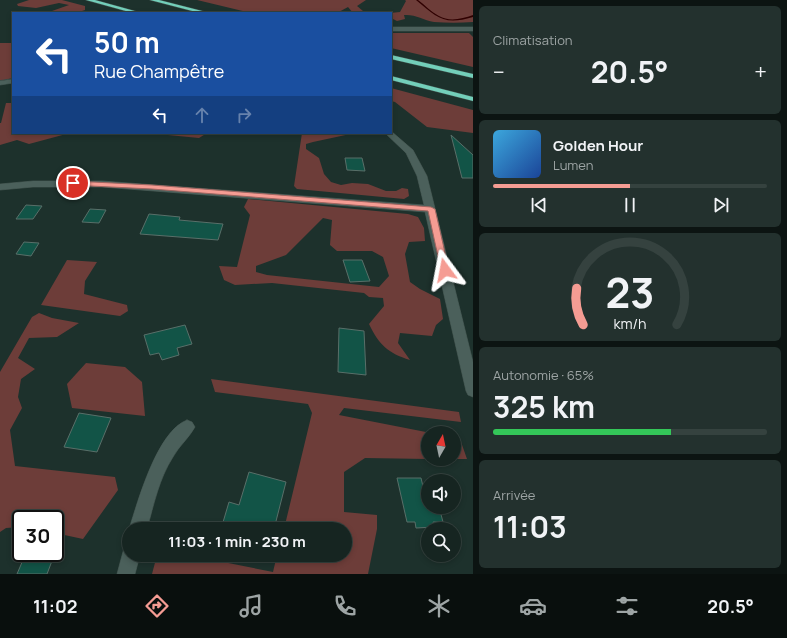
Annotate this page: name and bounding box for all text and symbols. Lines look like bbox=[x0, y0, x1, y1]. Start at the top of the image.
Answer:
text: 50 m bbox=[94, 23, 160, 61]
icon: left bbox=[28, 28, 80, 80]
text: Climatisation bbox=[493, 31, 573, 49]
text: 20.5° bbox=[591, 51, 669, 92]
text: − bbox=[493, 57, 505, 87]
text: + bbox=[754, 57, 767, 87]
text: Rue Champêtre bbox=[94, 59, 224, 83]
icon: left bbox=[149, 104, 171, 126]
icon: ahead bbox=[191, 104, 213, 126]
icon: right bbox=[233, 104, 255, 126]
text: Golden Hour bbox=[553, 135, 643, 156]
text: Lumen bbox=[553, 156, 593, 174]
pin bbox=[56, 166, 90, 200]
icon: arrive bbox=[62, 172, 84, 194]
icon: previous bbox=[528, 194, 550, 216]
icon: pause bbox=[619, 194, 641, 216]
icon: next bbox=[710, 194, 732, 216]
position arrow bbox=[424, 249, 466, 291]
text: 23 bbox=[606, 264, 654, 320]
text: km/h bbox=[613, 314, 647, 333]
text: Autonomie · 65% bbox=[493, 366, 594, 384]
text: 325 km bbox=[493, 386, 595, 427]
north arrow bbox=[421, 426, 461, 466]
map controls bbox=[421, 426, 461, 562]
button: sound bbox=[421, 474, 461, 514]
text: Arrivée bbox=[493, 486, 535, 504]
text: 11:03 bbox=[493, 506, 567, 547]
speed limit sign: 30 bbox=[12, 510, 64, 562]
button: search bbox=[421, 522, 461, 562]
text: 11:03 · 1 min · 230 m bbox=[168, 531, 306, 552]
icon: directions bbox=[143, 592, 171, 620]
icon: music bbox=[237, 592, 265, 620]
icon: phone bbox=[331, 592, 359, 620]
icon: climate bbox=[425, 592, 453, 620]
icon: car bbox=[519, 592, 547, 620]
icon: filters bbox=[613, 592, 641, 620]
text: 11:02 bbox=[33, 594, 77, 618]
text: 20.5° bbox=[707, 594, 754, 618]

